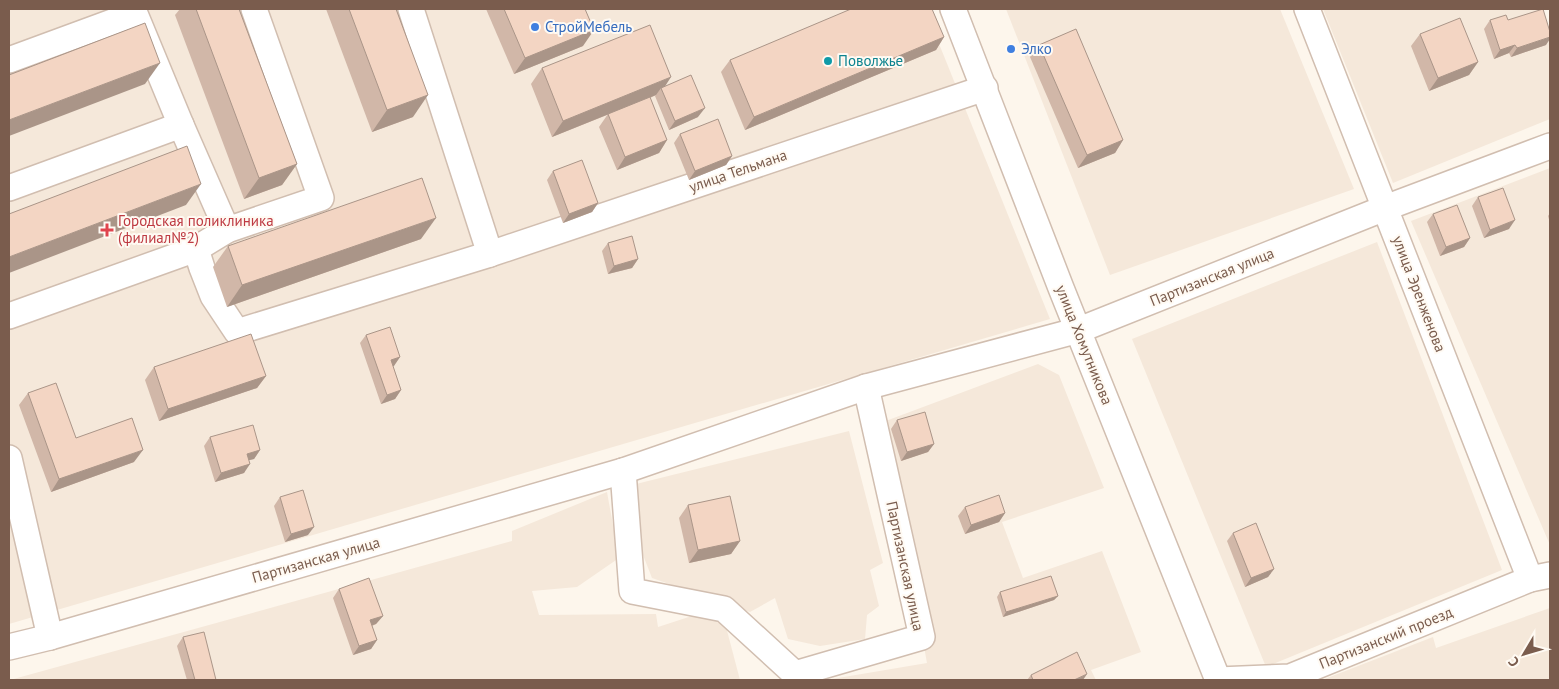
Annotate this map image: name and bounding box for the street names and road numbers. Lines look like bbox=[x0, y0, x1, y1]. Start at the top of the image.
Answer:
street label: улица Тельмана bbox=[686, 145, 789, 196]
street label: улица Эренженова bbox=[1389, 233, 1450, 355]
street label: Партизанская улица bbox=[1147, 243, 1277, 310]
street label: улица Хомутникова bbox=[1052, 282, 1117, 407]
street label: Партизанская улица bbox=[882, 499, 929, 633]
street label: Партизанская улица bbox=[250, 532, 382, 587]
street label: Партизанский проезд bbox=[1316, 602, 1455, 673]

